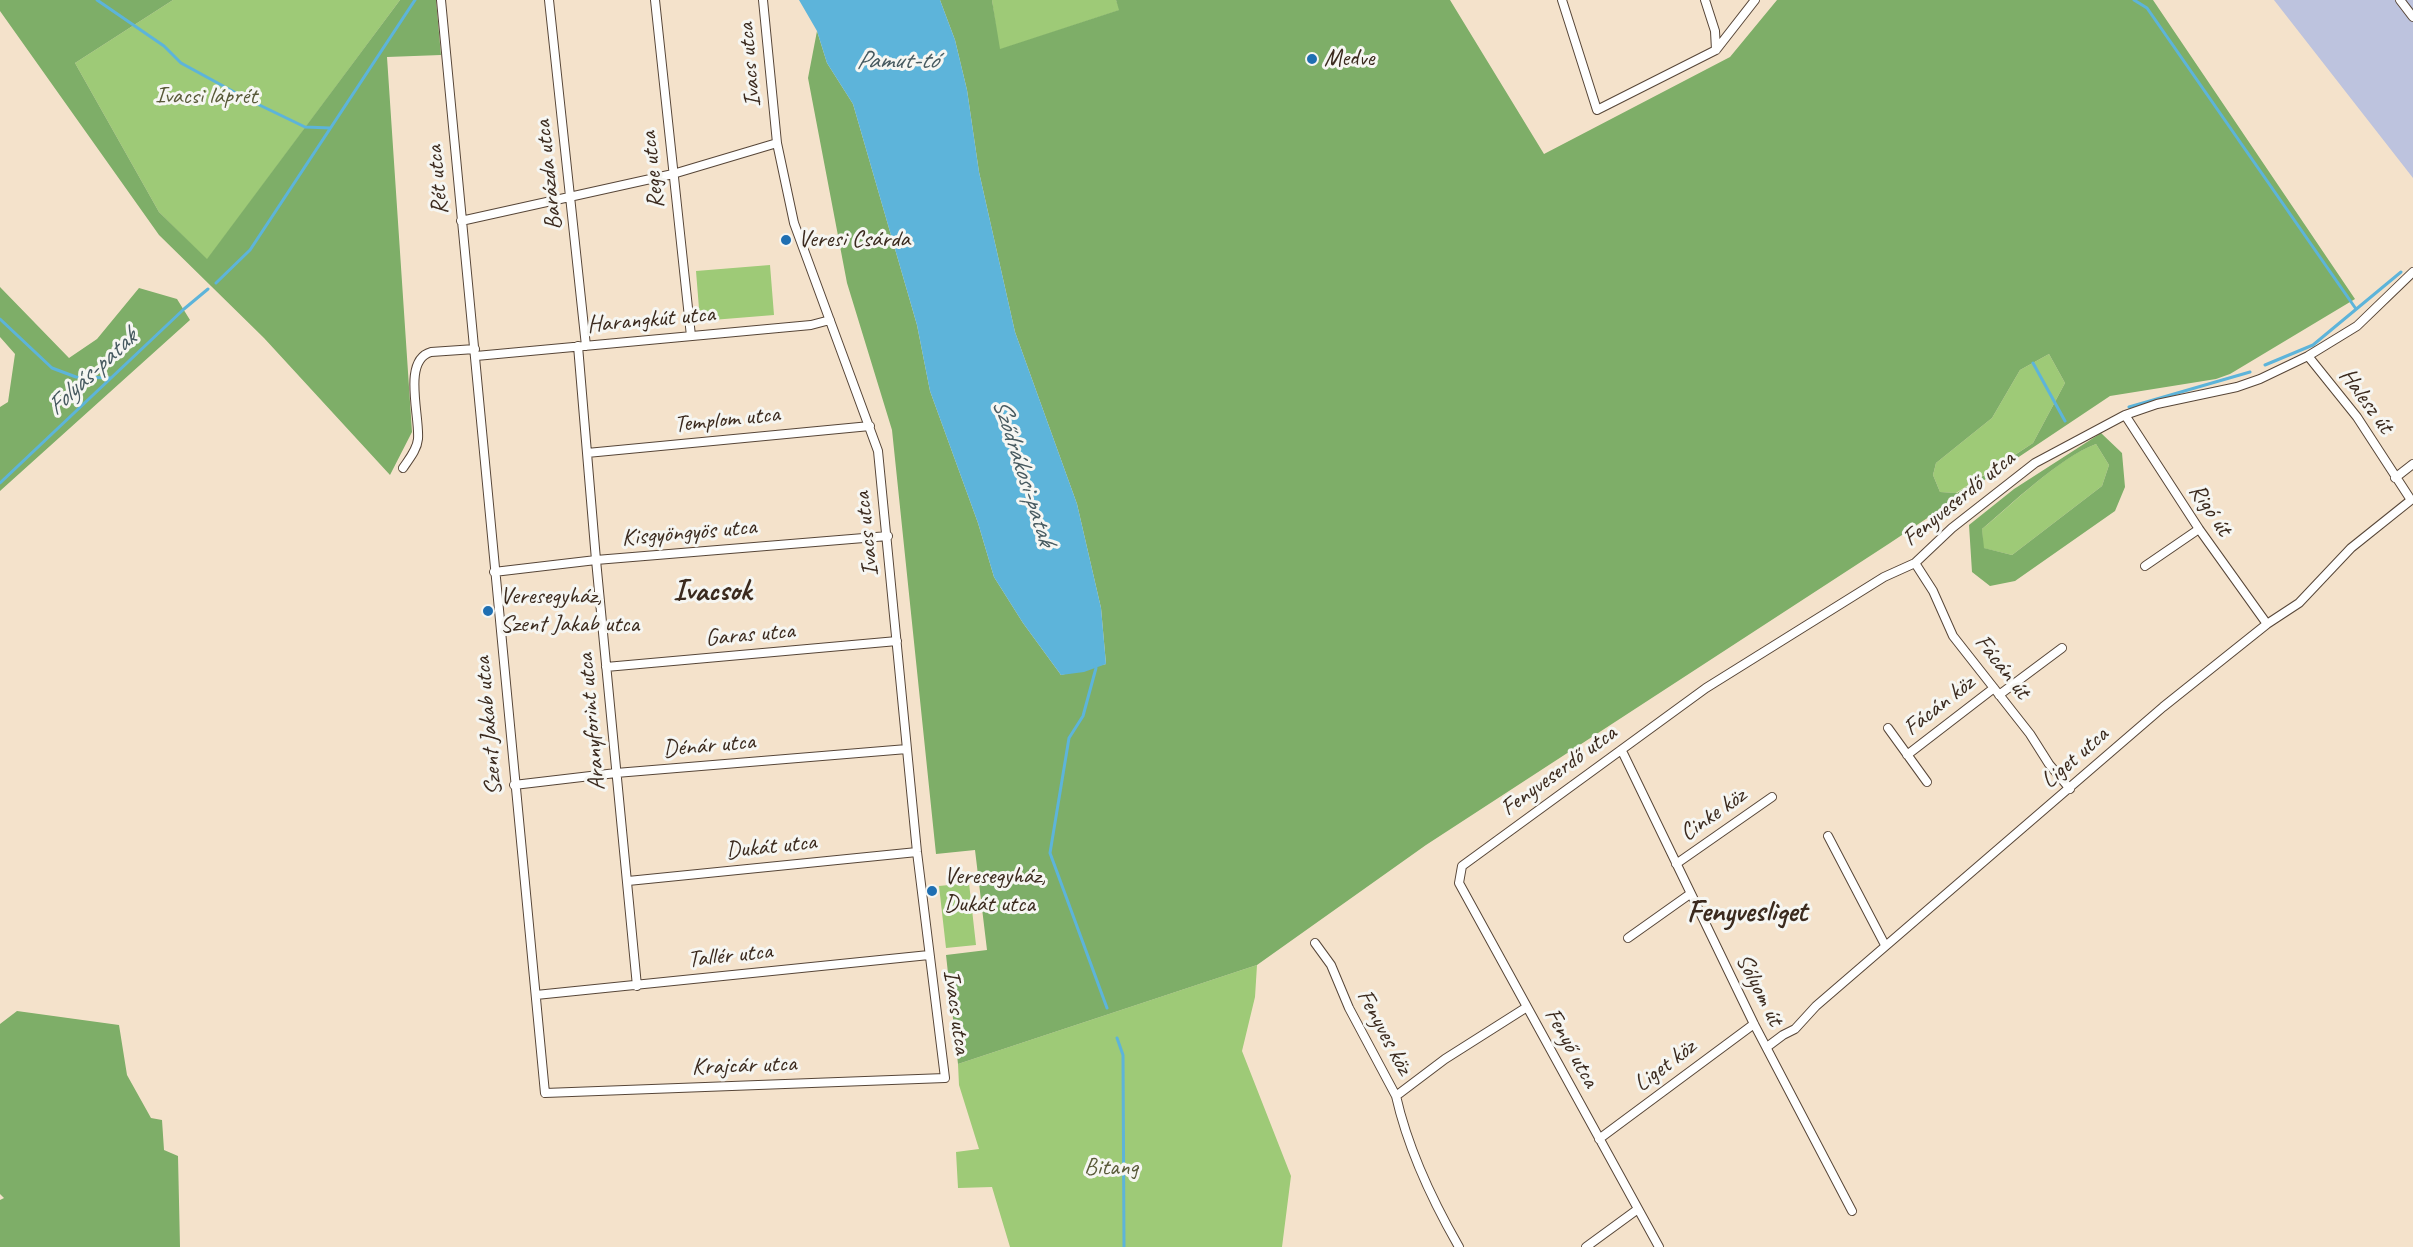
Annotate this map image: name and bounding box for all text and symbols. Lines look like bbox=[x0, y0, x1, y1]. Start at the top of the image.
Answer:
street label: Ivacs utca bbox=[732, 22, 768, 108]
water label: Pamut-tó bbox=[856, 45, 938, 77]
place label: Medve bbox=[1324, 45, 1374, 73]
marker: Medve bbox=[1305, 52, 1319, 66]
park label: Ivacsi láprét bbox=[155, 83, 257, 111]
street label: Barázda utca bbox=[529, 119, 569, 231]
street label: Rege utca bbox=[635, 130, 671, 210]
street label: Rét utca bbox=[421, 144, 455, 216]
place label: Veresi Csárda bbox=[798, 226, 910, 254]
marker: Veresi Csárda bbox=[779, 233, 793, 247]
street label: Harangkút utca bbox=[586, 300, 716, 340]
water label: Folyás-patak bbox=[40, 323, 144, 423]
street label: Halesz út bbox=[2333, 363, 2399, 439]
water label: Sződrákosi-patak bbox=[985, 395, 1061, 549]
street label: Templom utca bbox=[673, 400, 781, 440]
street label: Fenyveserdő utca bbox=[1897, 445, 2021, 553]
street label: Rigó út bbox=[2182, 478, 2238, 542]
street label: Ivacs utca bbox=[848, 490, 886, 578]
street label: Kisgyöngyös utca bbox=[621, 513, 757, 553]
district label: Ivacsok bbox=[673, 574, 751, 610]
place label: Veresegyház, Szent Jakab utca bbox=[500, 583, 639, 639]
marker: Veresegyház, Szent Jakab utca bbox=[481, 604, 495, 618]
street label: Garas utca bbox=[704, 617, 796, 653]
street label: Fácán út bbox=[1968, 629, 2036, 705]
street label: Aranyforint utca bbox=[572, 652, 612, 792]
street label: Szent Jakab utca bbox=[469, 655, 509, 797]
street label: Fácán köz bbox=[1898, 669, 1980, 743]
street label: Fenyveserdő utca bbox=[1495, 719, 1623, 823]
street label: Liget utca bbox=[2035, 721, 2115, 795]
street label: Dénár utca bbox=[662, 728, 756, 764]
street label: Cinke köz bbox=[1675, 782, 1751, 848]
street label: Dukát utca bbox=[724, 828, 818, 866]
place label: Veresegyház, Dukát utca bbox=[944, 863, 1046, 919]
marker: Veresegyház, Dukát utca bbox=[925, 884, 939, 898]
district label: Fenyvesliget bbox=[1687, 895, 1807, 931]
street label: Tallér utca bbox=[686, 937, 774, 975]
street label: Sólyom út bbox=[1729, 949, 1789, 1031]
street label: Ivacs utca bbox=[936, 968, 976, 1056]
street label: Fenyves köz bbox=[1350, 985, 1418, 1079]
street label: Fenyő utca bbox=[1537, 1003, 1605, 1093]
street label: Liget köz bbox=[1628, 1033, 1702, 1099]
street label: Krajcár utca bbox=[691, 1050, 797, 1082]
park label: Bitang bbox=[1084, 1154, 1138, 1182]

